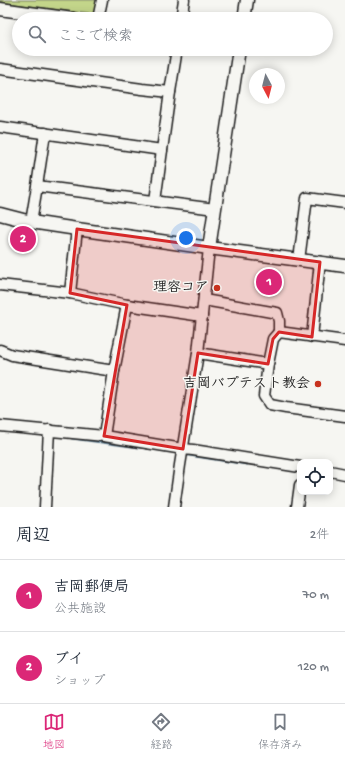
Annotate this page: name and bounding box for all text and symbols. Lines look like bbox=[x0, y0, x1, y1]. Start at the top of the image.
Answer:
search box bbox=[12, 12, 333, 56]
icon: search bbox=[26, 23, 48, 45]
text: ここで検索 bbox=[58, 28, 133, 46]
north arrow bbox=[249, 68, 285, 104]
pin: 2 bbox=[10, 224, 36, 254]
your location bbox=[176, 228, 196, 248]
pin: 1 bbox=[256, 267, 282, 297]
place label: 理容コア bbox=[153, 280, 209, 297]
marker: 理容コア bbox=[212, 283, 222, 293]
place label: 吉岡バプテスト教会 bbox=[183, 376, 310, 393]
marker: 吉岡バプテスト教会 bbox=[313, 379, 323, 389]
map controls bbox=[297, 459, 333, 495]
button: locate bbox=[297, 459, 333, 495]
text: 周辺 bbox=[16, 527, 50, 547]
text: 2件 bbox=[310, 528, 329, 543]
text: 吉岡郵便局 bbox=[54, 579, 129, 597]
text: 1 bbox=[26, 588, 32, 603]
text: 70 m bbox=[303, 588, 329, 603]
text: 公共施設 bbox=[54, 602, 106, 617]
text: ブイ bbox=[54, 651, 83, 669]
text: 2 bbox=[26, 660, 32, 675]
text: 120 m bbox=[298, 660, 329, 675]
text: ショップ bbox=[54, 674, 105, 689]
tab: 地図 bbox=[43, 711, 65, 752]
tab: 経路 bbox=[150, 711, 172, 752]
tab: 保存済み bbox=[258, 711, 302, 752]

